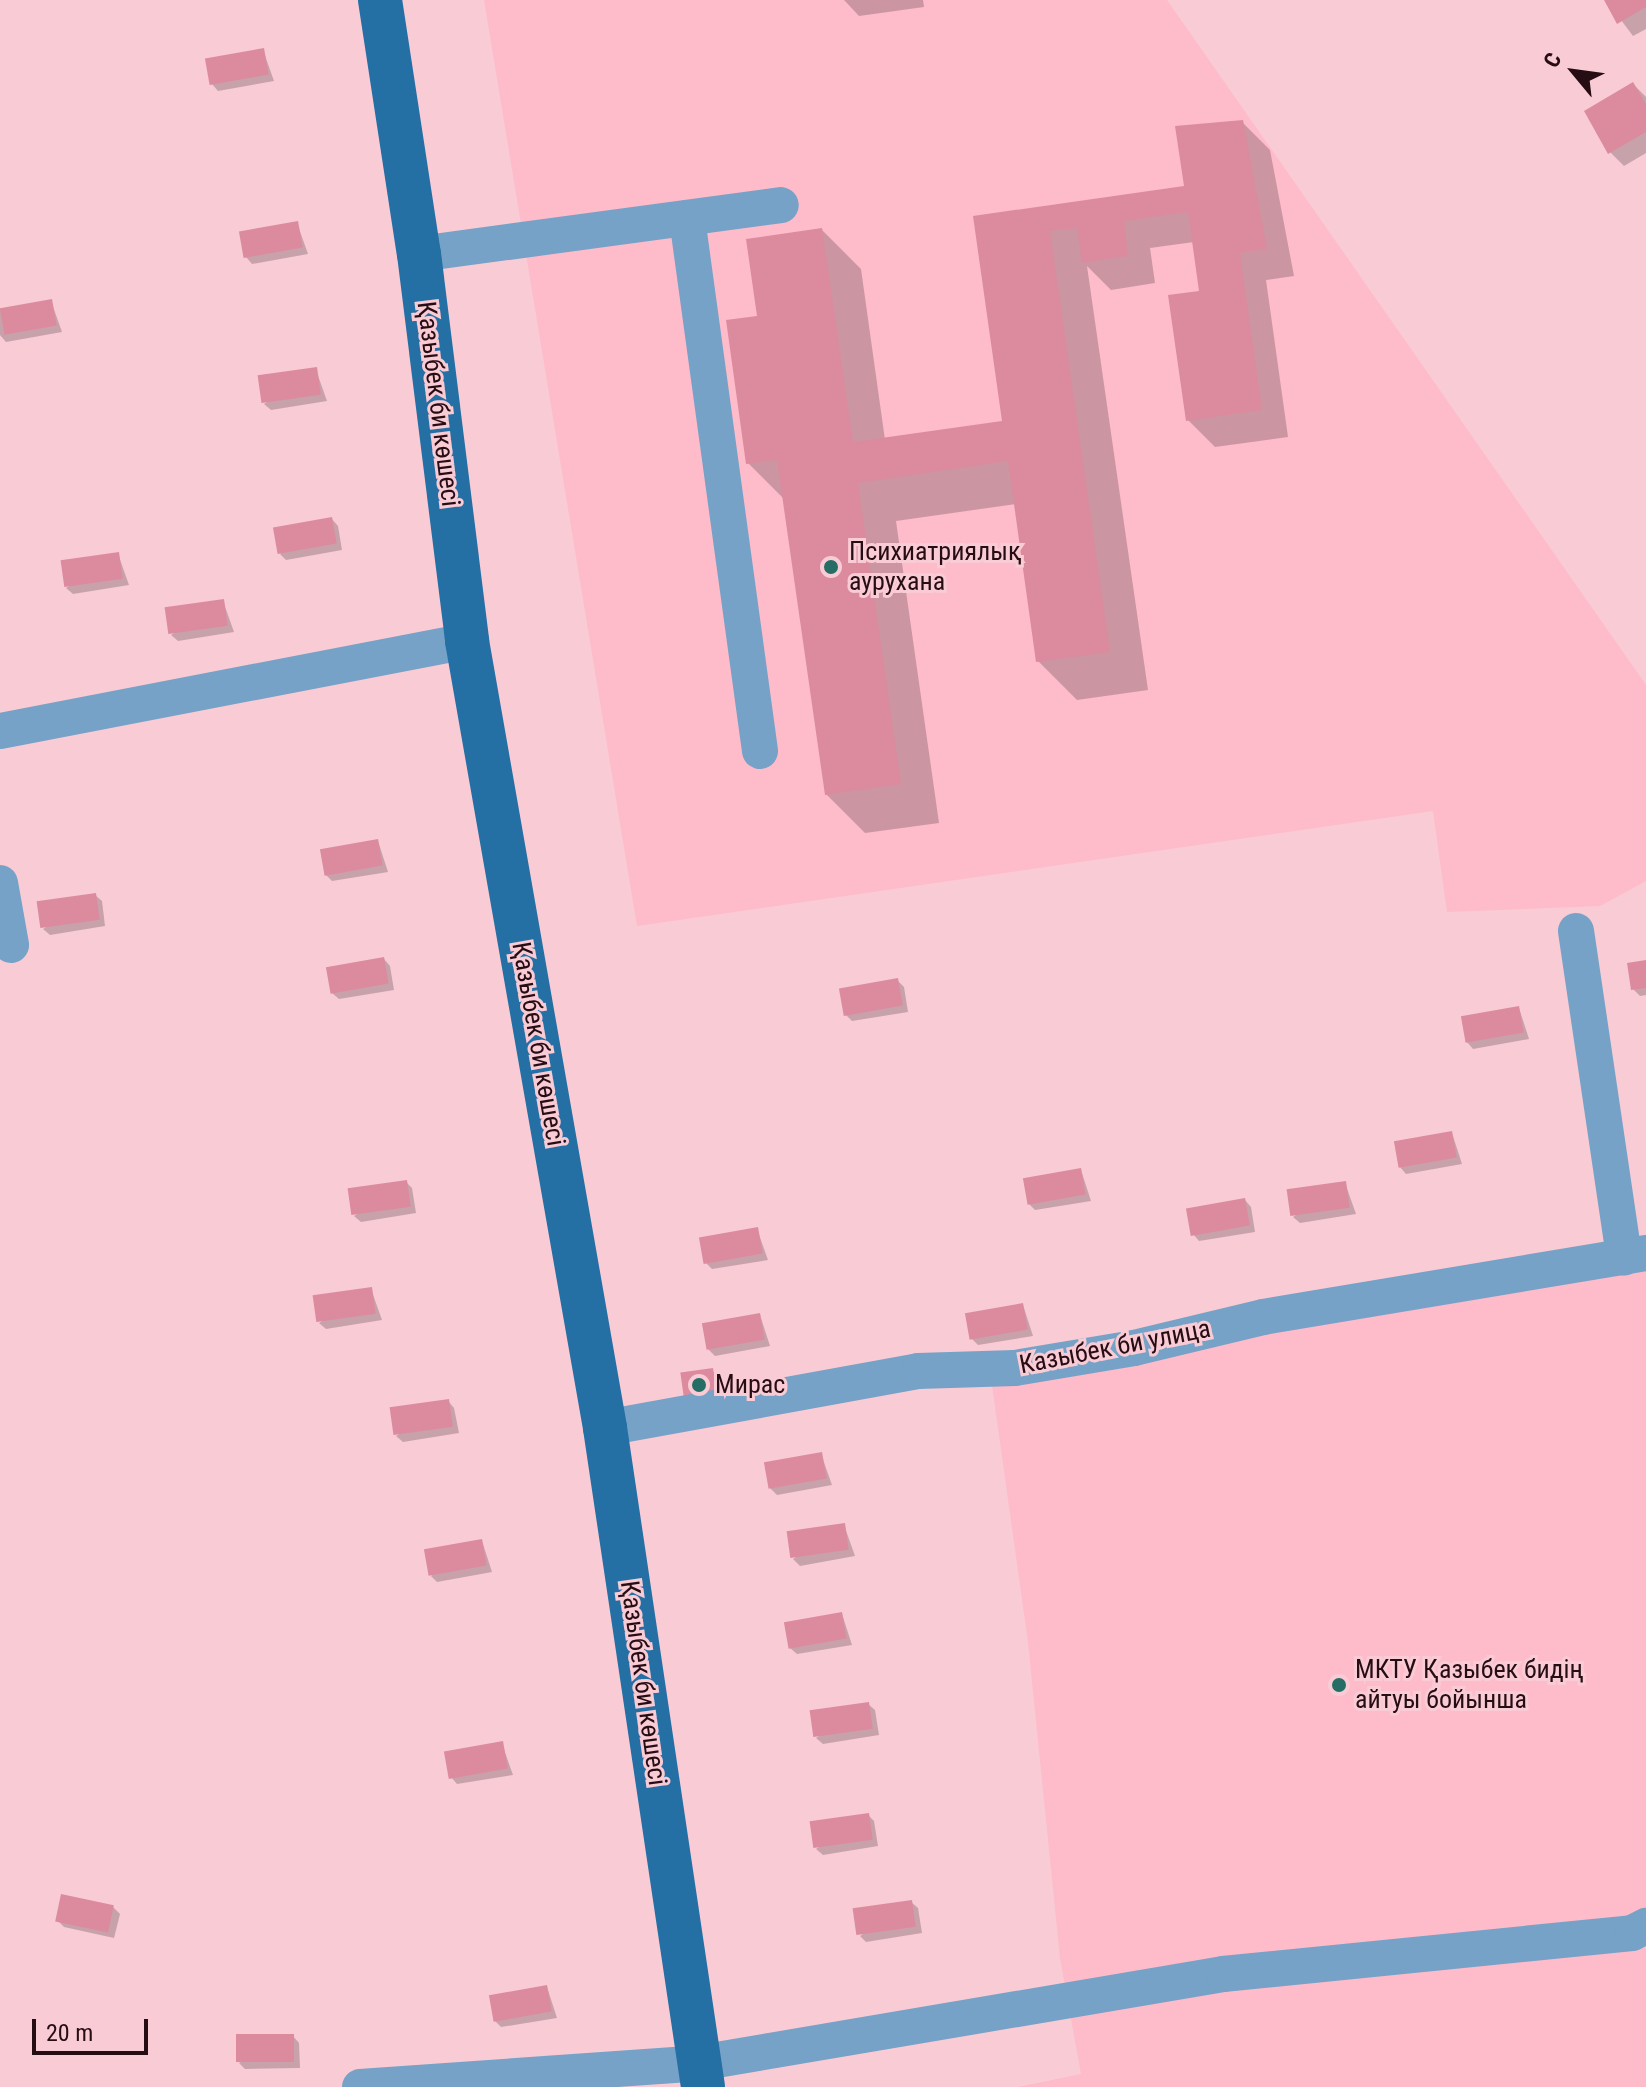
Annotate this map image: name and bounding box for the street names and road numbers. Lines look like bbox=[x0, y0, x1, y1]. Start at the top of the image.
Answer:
street label: Қазыбек би көшесі bbox=[410, 300, 466, 508]
street label: Қазыбек би көшесі bbox=[505, 940, 571, 1148]
street label: Казыбек би улица bbox=[1017, 1313, 1213, 1381]
street label: Қазыбек би көшесі bbox=[613, 1579, 673, 1787]

